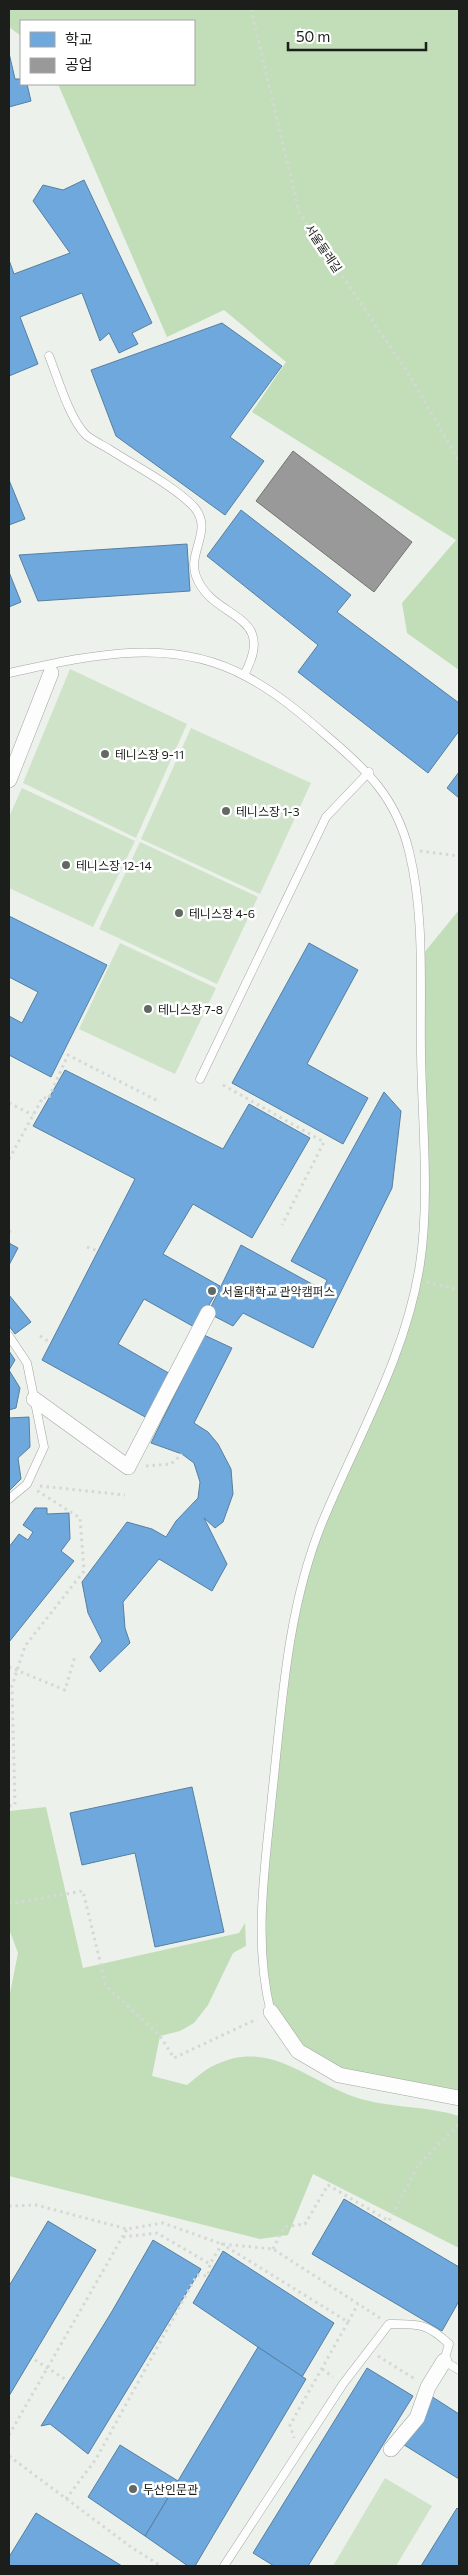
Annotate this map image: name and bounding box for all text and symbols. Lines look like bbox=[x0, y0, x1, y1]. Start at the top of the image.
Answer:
legend bbox=[20, 20, 195, 85]
scale bar bbox=[288, 20, 426, 52]
text: 50 m bbox=[296, 27, 330, 45]
text: 학교 bbox=[65, 30, 93, 48]
text: 공업 bbox=[65, 55, 93, 73]
street label: 서울둘레길 bbox=[303, 221, 345, 275]
place label: 테니스장 9-11 bbox=[115, 747, 184, 761]
marker: 테니스장 9-11 bbox=[99, 748, 111, 760]
place label: 테니스장 1-3 bbox=[236, 804, 300, 818]
marker: 테니스장 1-3 bbox=[220, 805, 232, 817]
place label: 테니스장 12-14 bbox=[76, 858, 152, 872]
marker: 테니스장 12-14 bbox=[60, 859, 72, 871]
place label: 테니스장 4-6 bbox=[189, 906, 255, 920]
marker: 테니스장 4-6 bbox=[173, 907, 185, 919]
place label: 테니스장 7-8 bbox=[158, 1002, 223, 1016]
marker: 테니스장 7-8 bbox=[142, 1003, 154, 1015]
place label: 서울대학교 관악캠퍼스 bbox=[222, 1284, 335, 1298]
marker: 서울대학교 관악캠퍼스 bbox=[206, 1285, 218, 1297]
place label: 두산인문관 bbox=[143, 2482, 198, 2496]
marker: 두산인문관 bbox=[127, 2483, 139, 2495]

